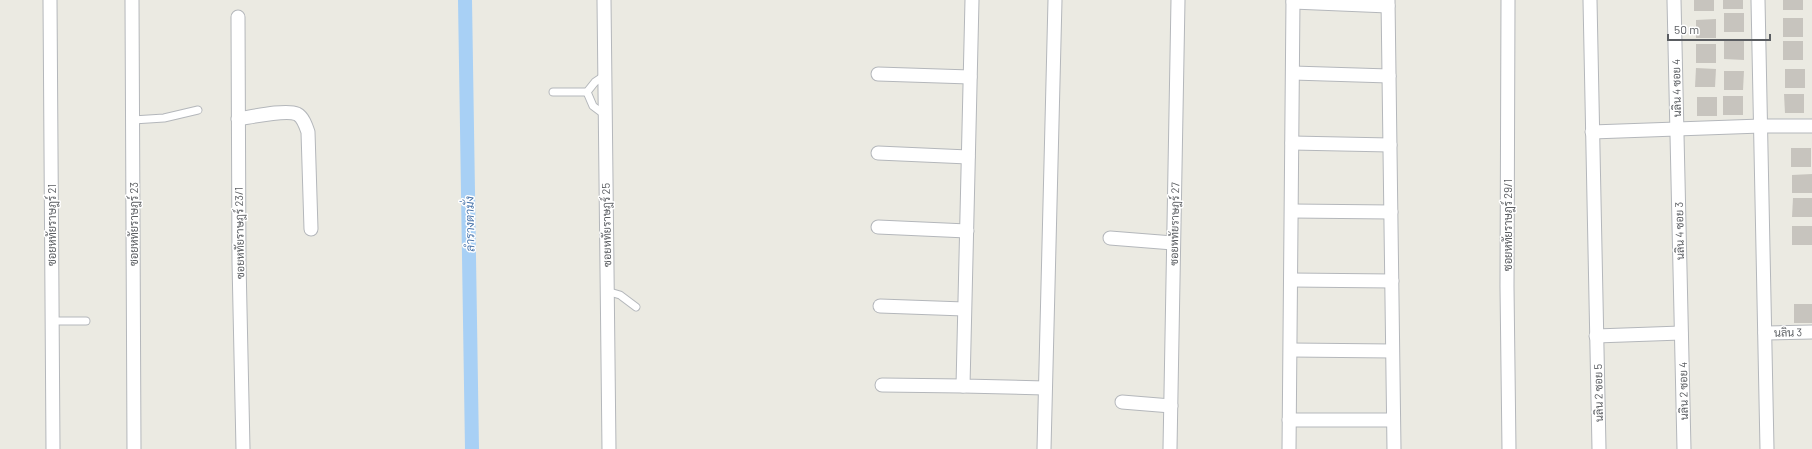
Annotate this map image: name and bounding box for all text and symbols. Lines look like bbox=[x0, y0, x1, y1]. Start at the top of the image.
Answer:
scale bar bbox=[1668, 16, 1770, 42]
text: 50 m bbox=[1674, 22, 1699, 36]
street label: นลิน 4 ซอย 4 bbox=[1669, 59, 1683, 117]
street label: ซอยหทัยราษฎร์ 29/1 bbox=[1500, 179, 1516, 271]
street label: ซอยหทัยราษฎร์ 23 bbox=[126, 182, 142, 266]
street label: ซอยหทัยราษฎร์ 27 bbox=[1166, 182, 1183, 266]
street label: ซอยหทัยราษฎร์ 25 bbox=[598, 183, 615, 267]
street label: ซอยหทัยราษฎร์ 21 bbox=[44, 184, 60, 266]
street label: ซอยหทัยราษฎร์ 23/1 bbox=[231, 187, 248, 279]
water label: ลำรางตามั่ง bbox=[459, 195, 476, 252]
street label: นลิน 4 ซอย 3 bbox=[1672, 202, 1686, 260]
street label: นลิน 3 bbox=[1774, 325, 1802, 339]
street label: นลิน 2 ซอย 4 bbox=[1676, 362, 1690, 420]
street label: นลิน 2 ซอย 5 bbox=[1591, 364, 1605, 422]

